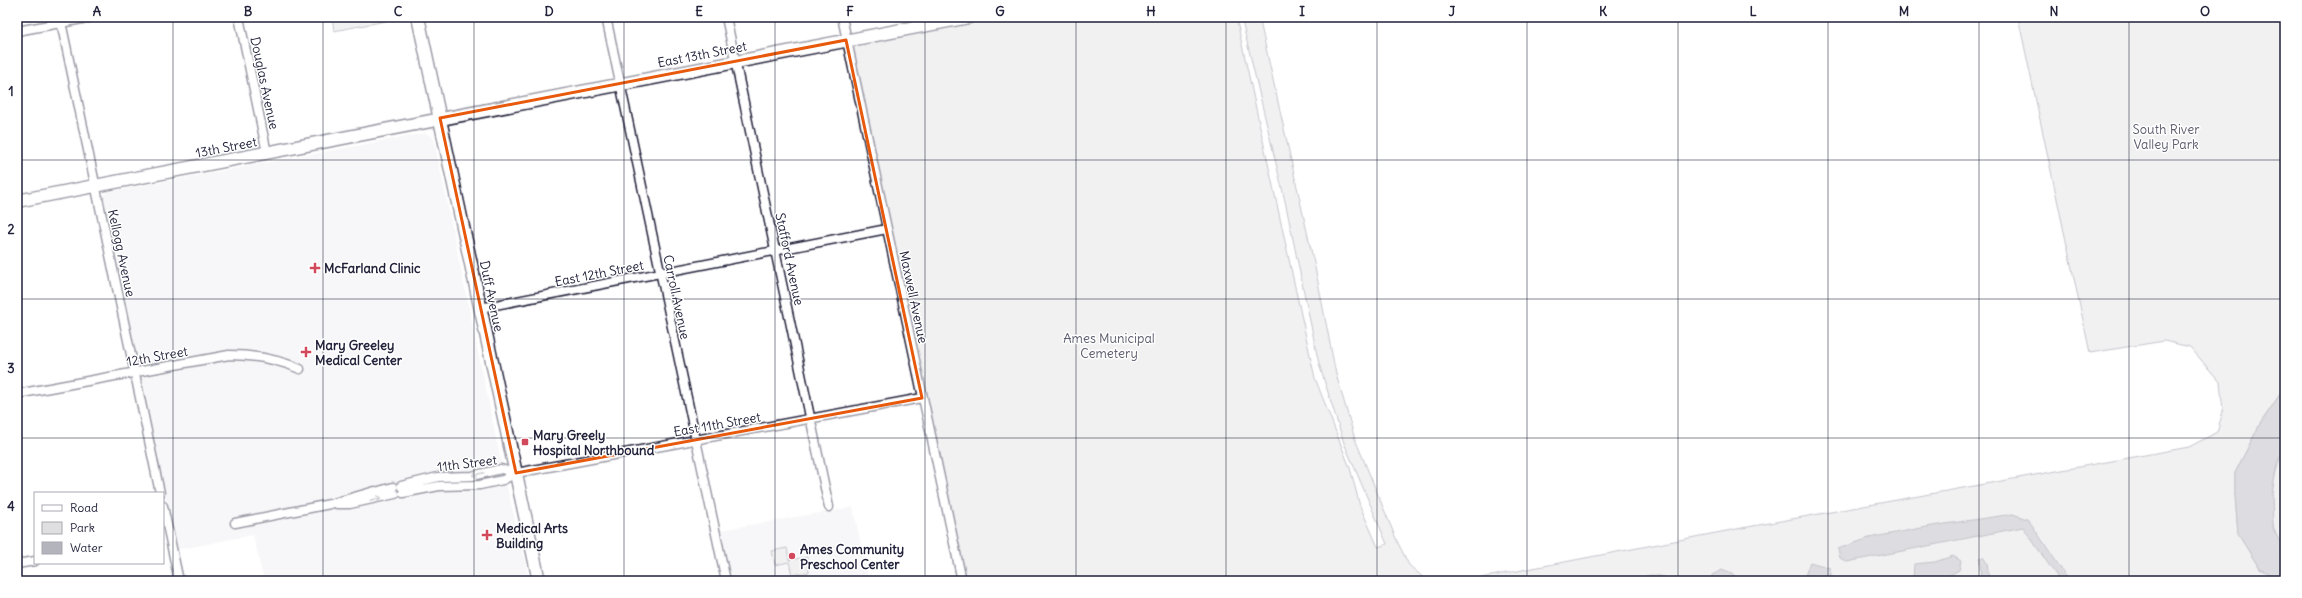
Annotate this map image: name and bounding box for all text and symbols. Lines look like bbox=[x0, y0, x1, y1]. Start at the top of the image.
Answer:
text: A bbox=[93, 3, 102, 20]
text: B bbox=[244, 3, 253, 20]
text: C bbox=[394, 3, 403, 20]
text: D bbox=[544, 3, 554, 20]
text: E bbox=[695, 3, 703, 20]
text: F bbox=[846, 3, 854, 20]
text: G bbox=[995, 3, 1005, 20]
text: H bbox=[1146, 3, 1156, 20]
text: I bbox=[1299, 3, 1305, 20]
text: J bbox=[1449, 3, 1456, 20]
text: K bbox=[1599, 3, 1608, 20]
text: L bbox=[1749, 3, 1757, 20]
text: M bbox=[1899, 3, 1909, 20]
text: N bbox=[2050, 3, 2058, 20]
text: O bbox=[2200, 3, 2210, 20]
street label: Douglas Avenue bbox=[246, 35, 283, 131]
street label: East 13th Street bbox=[656, 37, 749, 71]
text: 1 bbox=[8, 83, 14, 100]
park label: South River Valley Park bbox=[2133, 121, 2200, 153]
street label: 13th Street bbox=[194, 133, 259, 162]
street label: Kellogg Avenue bbox=[104, 208, 139, 298]
street label: Stafford Avenue bbox=[771, 211, 808, 307]
text: 2 bbox=[7, 221, 15, 238]
street label: Maxwell Avenue bbox=[895, 249, 932, 345]
street label: Carroll Avenue bbox=[659, 253, 694, 341]
street label: East 12th Street bbox=[553, 256, 646, 290]
street label: Duff Avenue bbox=[476, 259, 507, 333]
place label: McFarland Clinic bbox=[324, 260, 421, 277]
marker: McFarland Clinic bbox=[309, 262, 321, 274]
park label: Ames Municipal Cemetery bbox=[1063, 330, 1155, 362]
place label: Mary Greeley Medical Center bbox=[315, 337, 403, 369]
street label: 12th Street bbox=[125, 343, 190, 370]
marker: Mary Greeley Medical Center bbox=[300, 346, 312, 358]
text: 3 bbox=[7, 360, 15, 377]
street label: East 11th Street bbox=[672, 408, 763, 441]
place label: Mary Greely Hospital Northbound bbox=[533, 427, 655, 459]
marker: Mary Greely Hospital Northbound bbox=[520, 437, 530, 447]
street label: 11th Street bbox=[436, 451, 498, 476]
one-way arrow bbox=[471, 471, 484, 479]
legend bbox=[34, 492, 164, 564]
one-way arrow bbox=[369, 494, 382, 502]
text: 4 bbox=[7, 498, 15, 515]
text: Road bbox=[70, 500, 98, 515]
text: Park bbox=[70, 520, 95, 535]
place label: Medical Arts Building bbox=[496, 520, 568, 552]
marker: Medical Arts Building bbox=[481, 529, 493, 541]
text: Water bbox=[70, 540, 103, 555]
place label: Ames Community Preschool Center bbox=[800, 541, 904, 573]
marker: Ames Community Preschool Center bbox=[787, 551, 797, 561]

